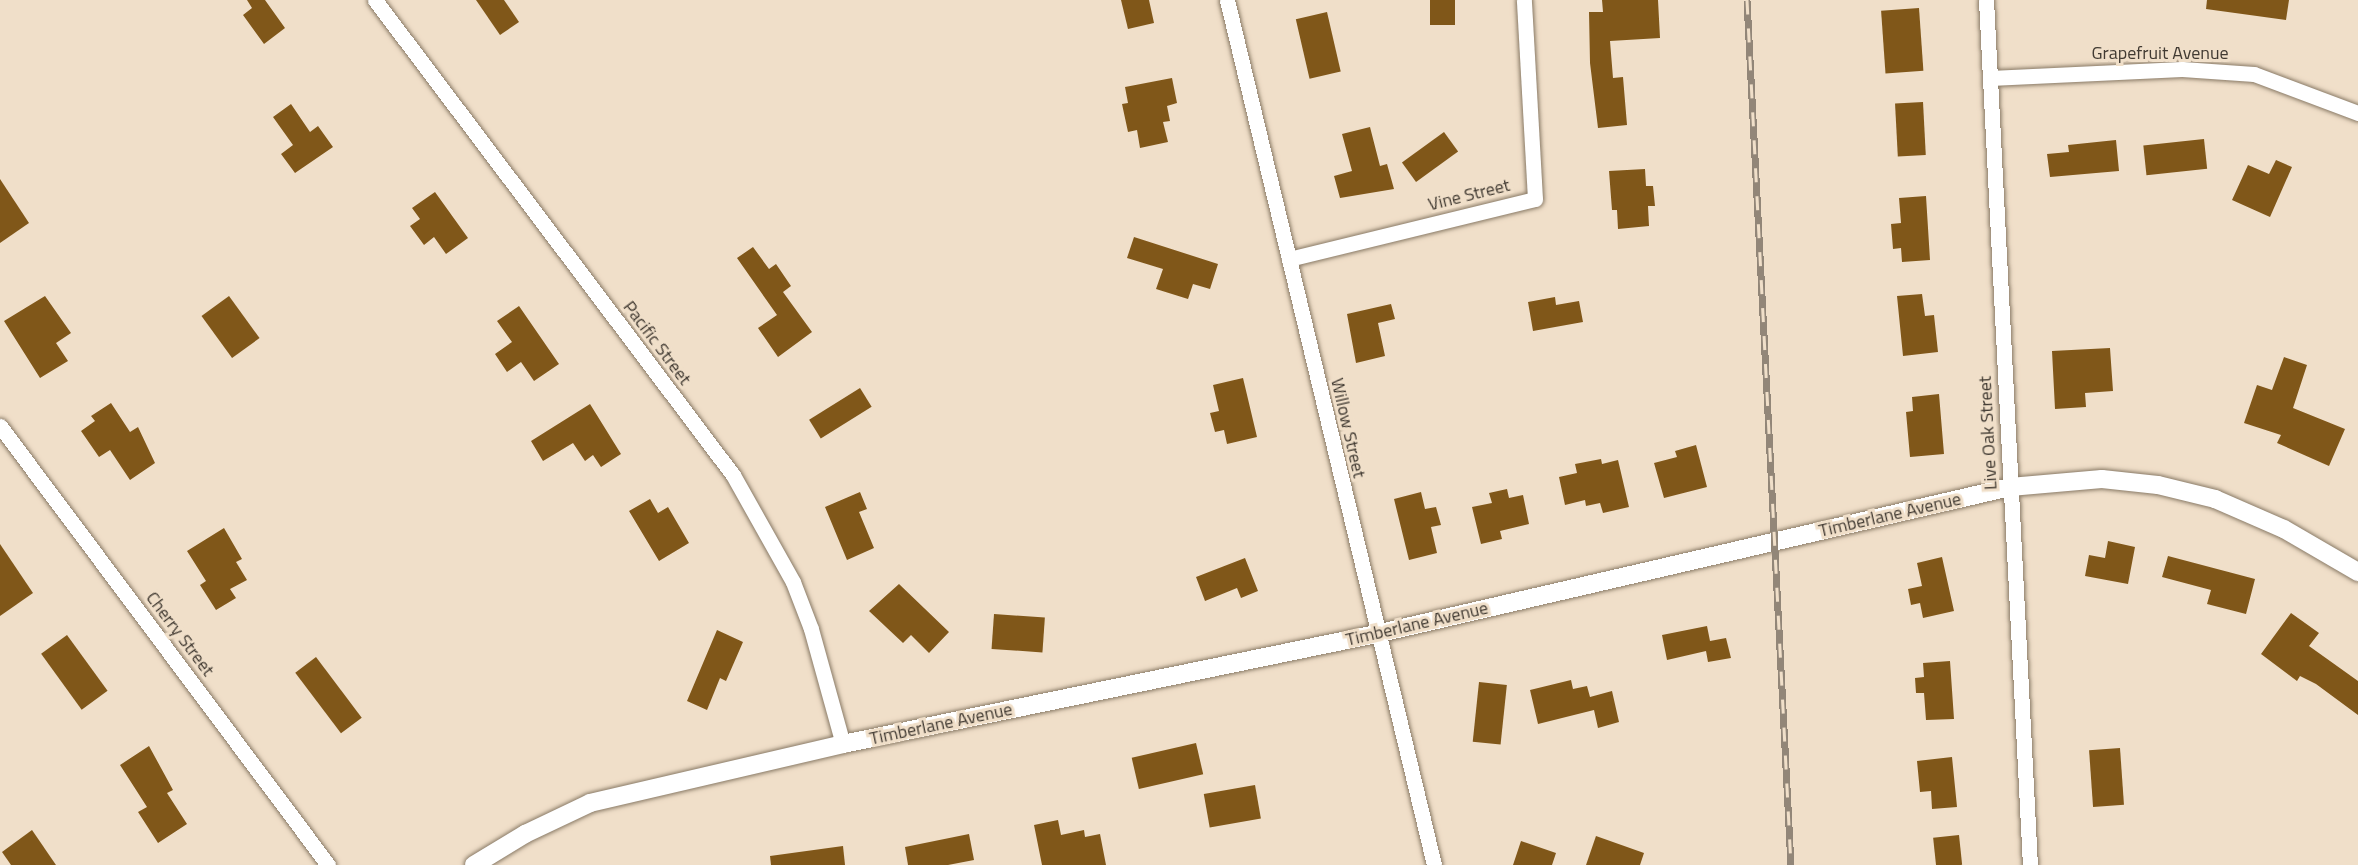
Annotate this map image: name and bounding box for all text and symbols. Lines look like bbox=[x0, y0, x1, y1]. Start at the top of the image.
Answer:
street label: Grapefruit Avenue bbox=[2091, 42, 2229, 64]
street label: Vine Street bbox=[1426, 174, 1512, 216]
street label: Pacific Street bbox=[618, 297, 696, 389]
street label: Willow Street bbox=[1326, 376, 1370, 480]
street label: Live Oak Street bbox=[1974, 376, 2002, 490]
street label: Timberlane Avenue bbox=[1817, 488, 1963, 542]
street label: Cherry Street bbox=[141, 588, 219, 680]
street label: Timberlane Avenue bbox=[1344, 597, 1490, 651]
street label: Timberlane Avenue bbox=[868, 698, 1014, 750]

